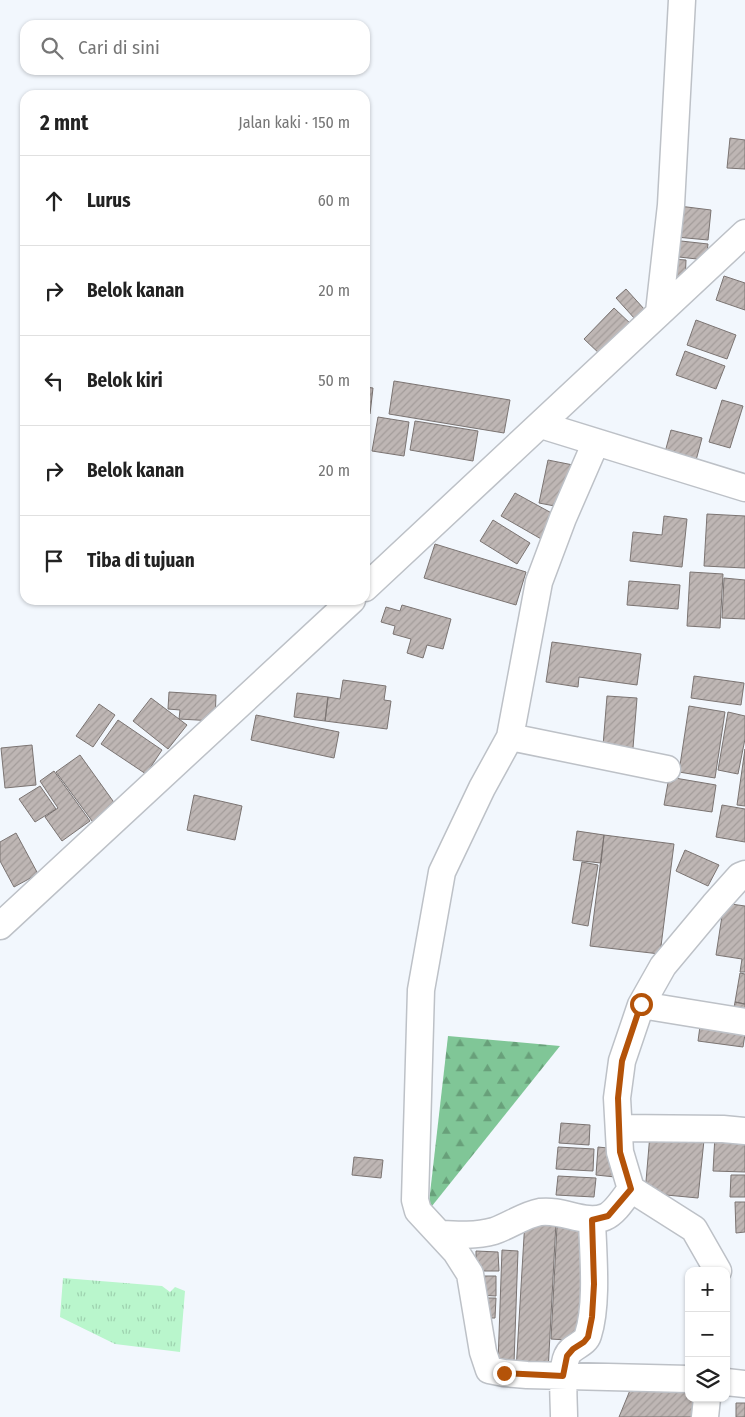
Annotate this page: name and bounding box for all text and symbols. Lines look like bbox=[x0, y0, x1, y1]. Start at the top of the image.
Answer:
search box bbox=[20, 20, 370, 75]
icon: search bbox=[38, 34, 66, 62]
text: Cari di sini bbox=[78, 36, 160, 59]
text: 2 mnt bbox=[40, 110, 89, 136]
text: Jalan kaki · 150 m bbox=[238, 113, 350, 132]
icon: ahead bbox=[40, 187, 68, 215]
text: Lurus bbox=[87, 189, 131, 212]
text: 60 m bbox=[318, 191, 350, 210]
icon: right bbox=[40, 277, 68, 305]
text: Belok kanan bbox=[87, 279, 184, 302]
text: 20 m bbox=[319, 281, 350, 300]
icon: left bbox=[40, 367, 68, 395]
text: Belok kiri bbox=[87, 369, 163, 392]
text: 50 m bbox=[318, 371, 350, 390]
icon: right bbox=[40, 457, 68, 485]
text: Belok kanan bbox=[87, 459, 184, 482]
text: 20 m bbox=[319, 461, 350, 480]
icon: arrive bbox=[40, 547, 68, 575]
text: Tiba di tujuan bbox=[87, 549, 195, 572]
route start bbox=[630, 993, 653, 1016]
map controls bbox=[685, 1267, 730, 1402]
button: + bbox=[685, 1267, 730, 1312]
button: − bbox=[685, 1312, 730, 1357]
button: layers bbox=[685, 1357, 730, 1402]
route end bbox=[493, 1362, 516, 1385]

